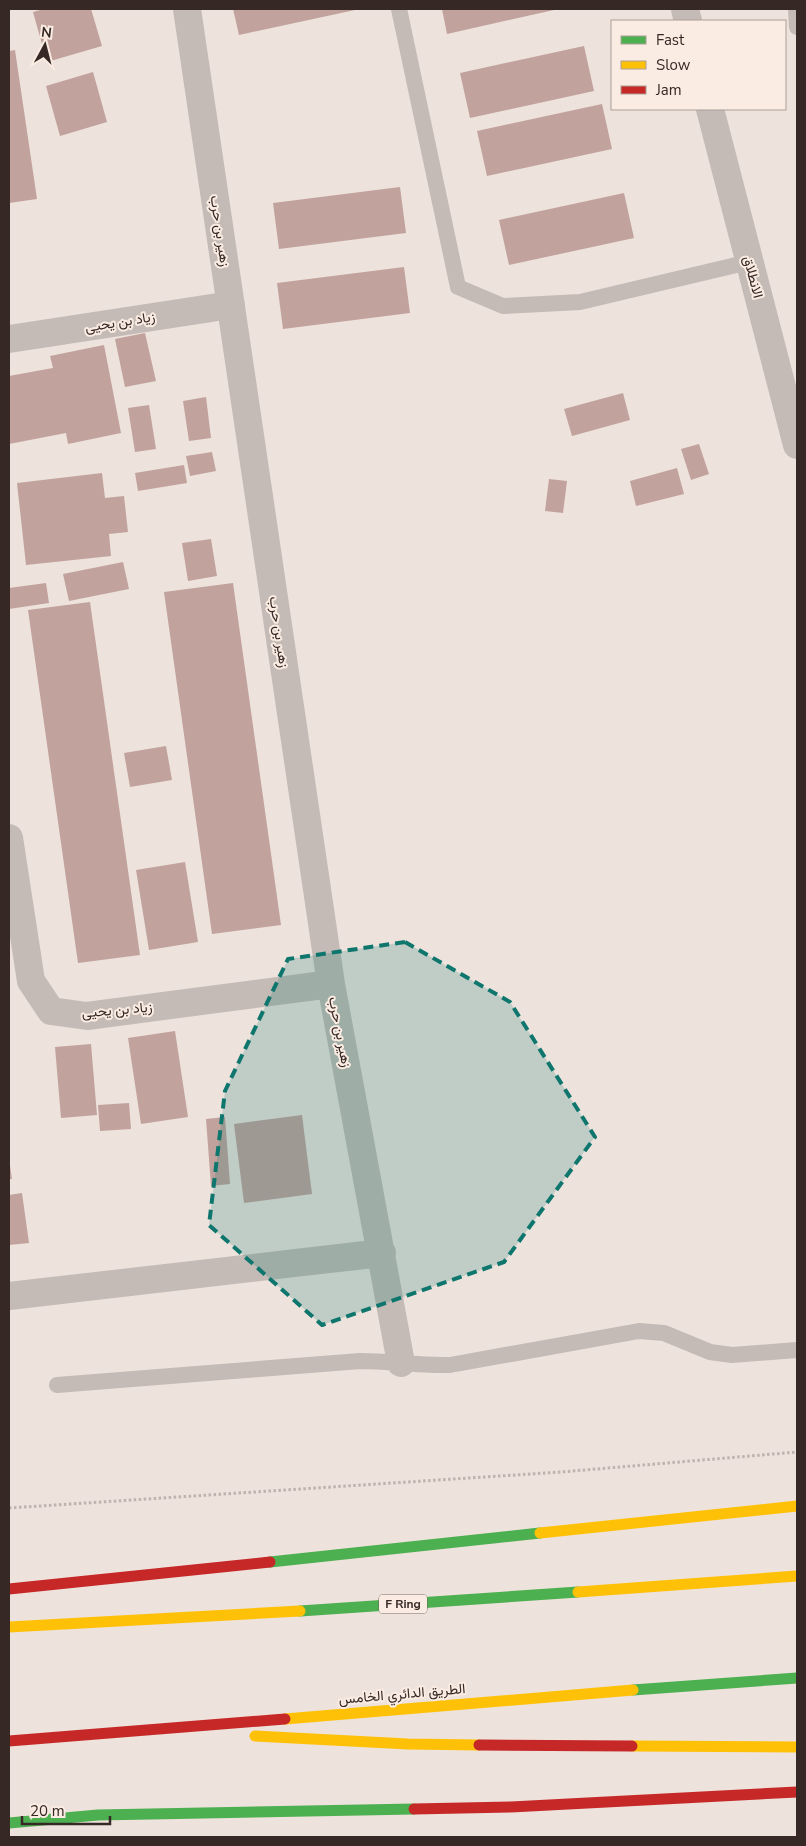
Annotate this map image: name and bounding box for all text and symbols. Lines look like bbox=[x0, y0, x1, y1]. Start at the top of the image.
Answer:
north arrow bbox=[20, 20, 70, 70]
legend bbox=[611, 20, 786, 110]
text: N bbox=[40, 23, 53, 43]
text: Fast bbox=[656, 30, 685, 50]
text: Slow bbox=[656, 55, 691, 75]
text: Jam bbox=[655, 80, 682, 100]
street label: زهير بن حرب bbox=[206, 194, 234, 268]
street label: الانطلاق bbox=[738, 254, 768, 300]
street label: زياد بن يحيى bbox=[83, 307, 157, 337]
street label: زهير بن حرب bbox=[265, 595, 293, 669]
street label: زهير بن حرب bbox=[324, 995, 356, 1069]
street label: زياد بن يحيى bbox=[81, 997, 153, 1023]
road number: F Ring bbox=[379, 1595, 427, 1614]
street label: الطريق الدائري الخامس bbox=[338, 1679, 466, 1711]
scale bar bbox=[22, 1794, 110, 1826]
text: 20 m bbox=[30, 1801, 65, 1821]

